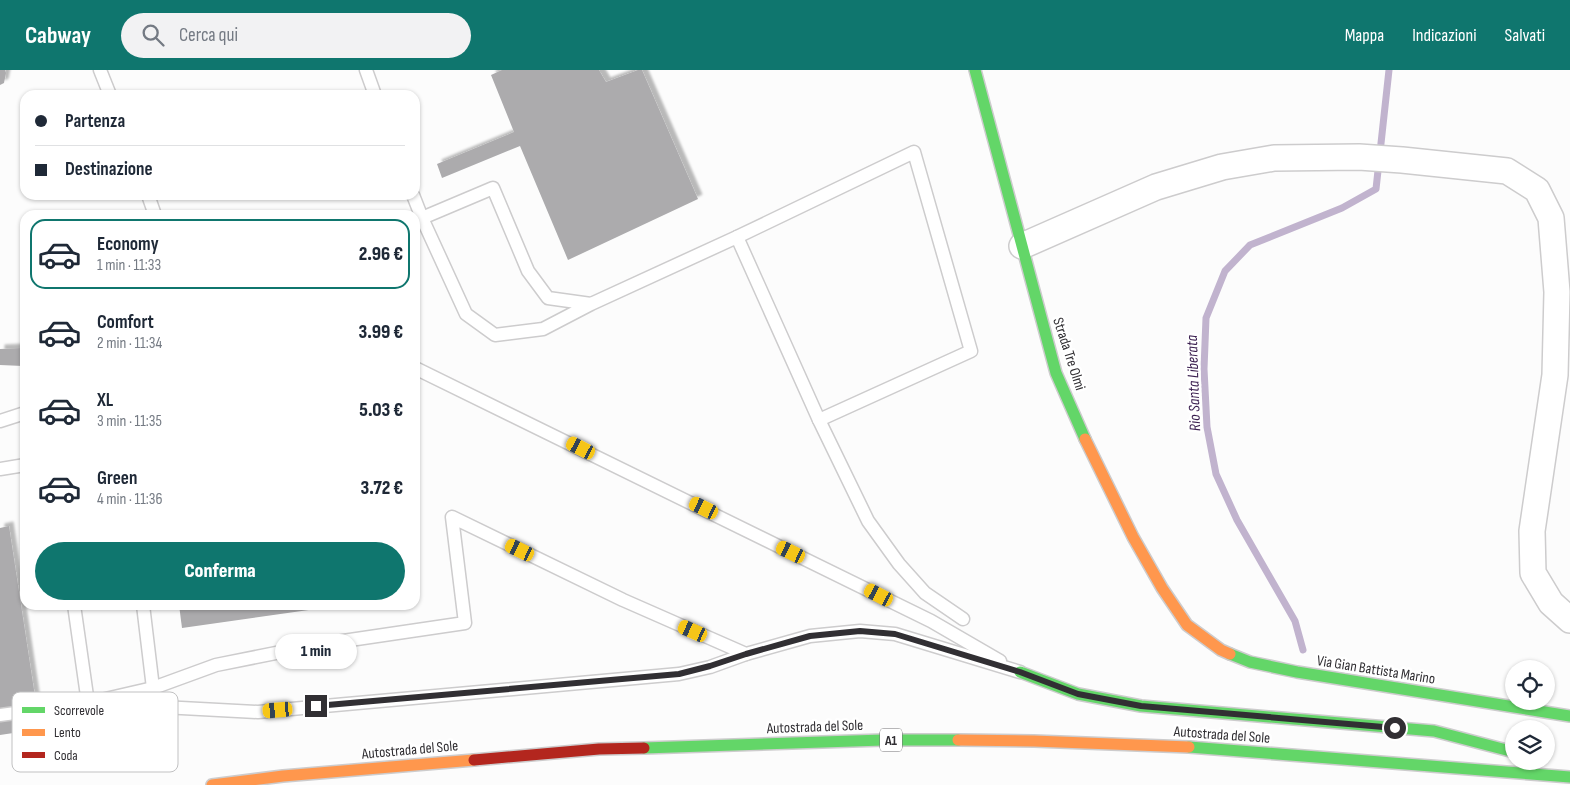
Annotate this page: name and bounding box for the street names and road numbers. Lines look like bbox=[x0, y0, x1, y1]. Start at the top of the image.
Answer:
street label: Strada Tre Olmi bbox=[1048, 315, 1090, 393]
street label: Via Gian Battista Marino bbox=[1316, 651, 1436, 689]
street label: Autostrada del Sole bbox=[765, 716, 864, 738]
street label: Autostrada del Sole bbox=[1172, 722, 1271, 748]
road number: A1 bbox=[880, 728, 902, 752]
street label: Autostrada del Sole bbox=[360, 736, 459, 764]

